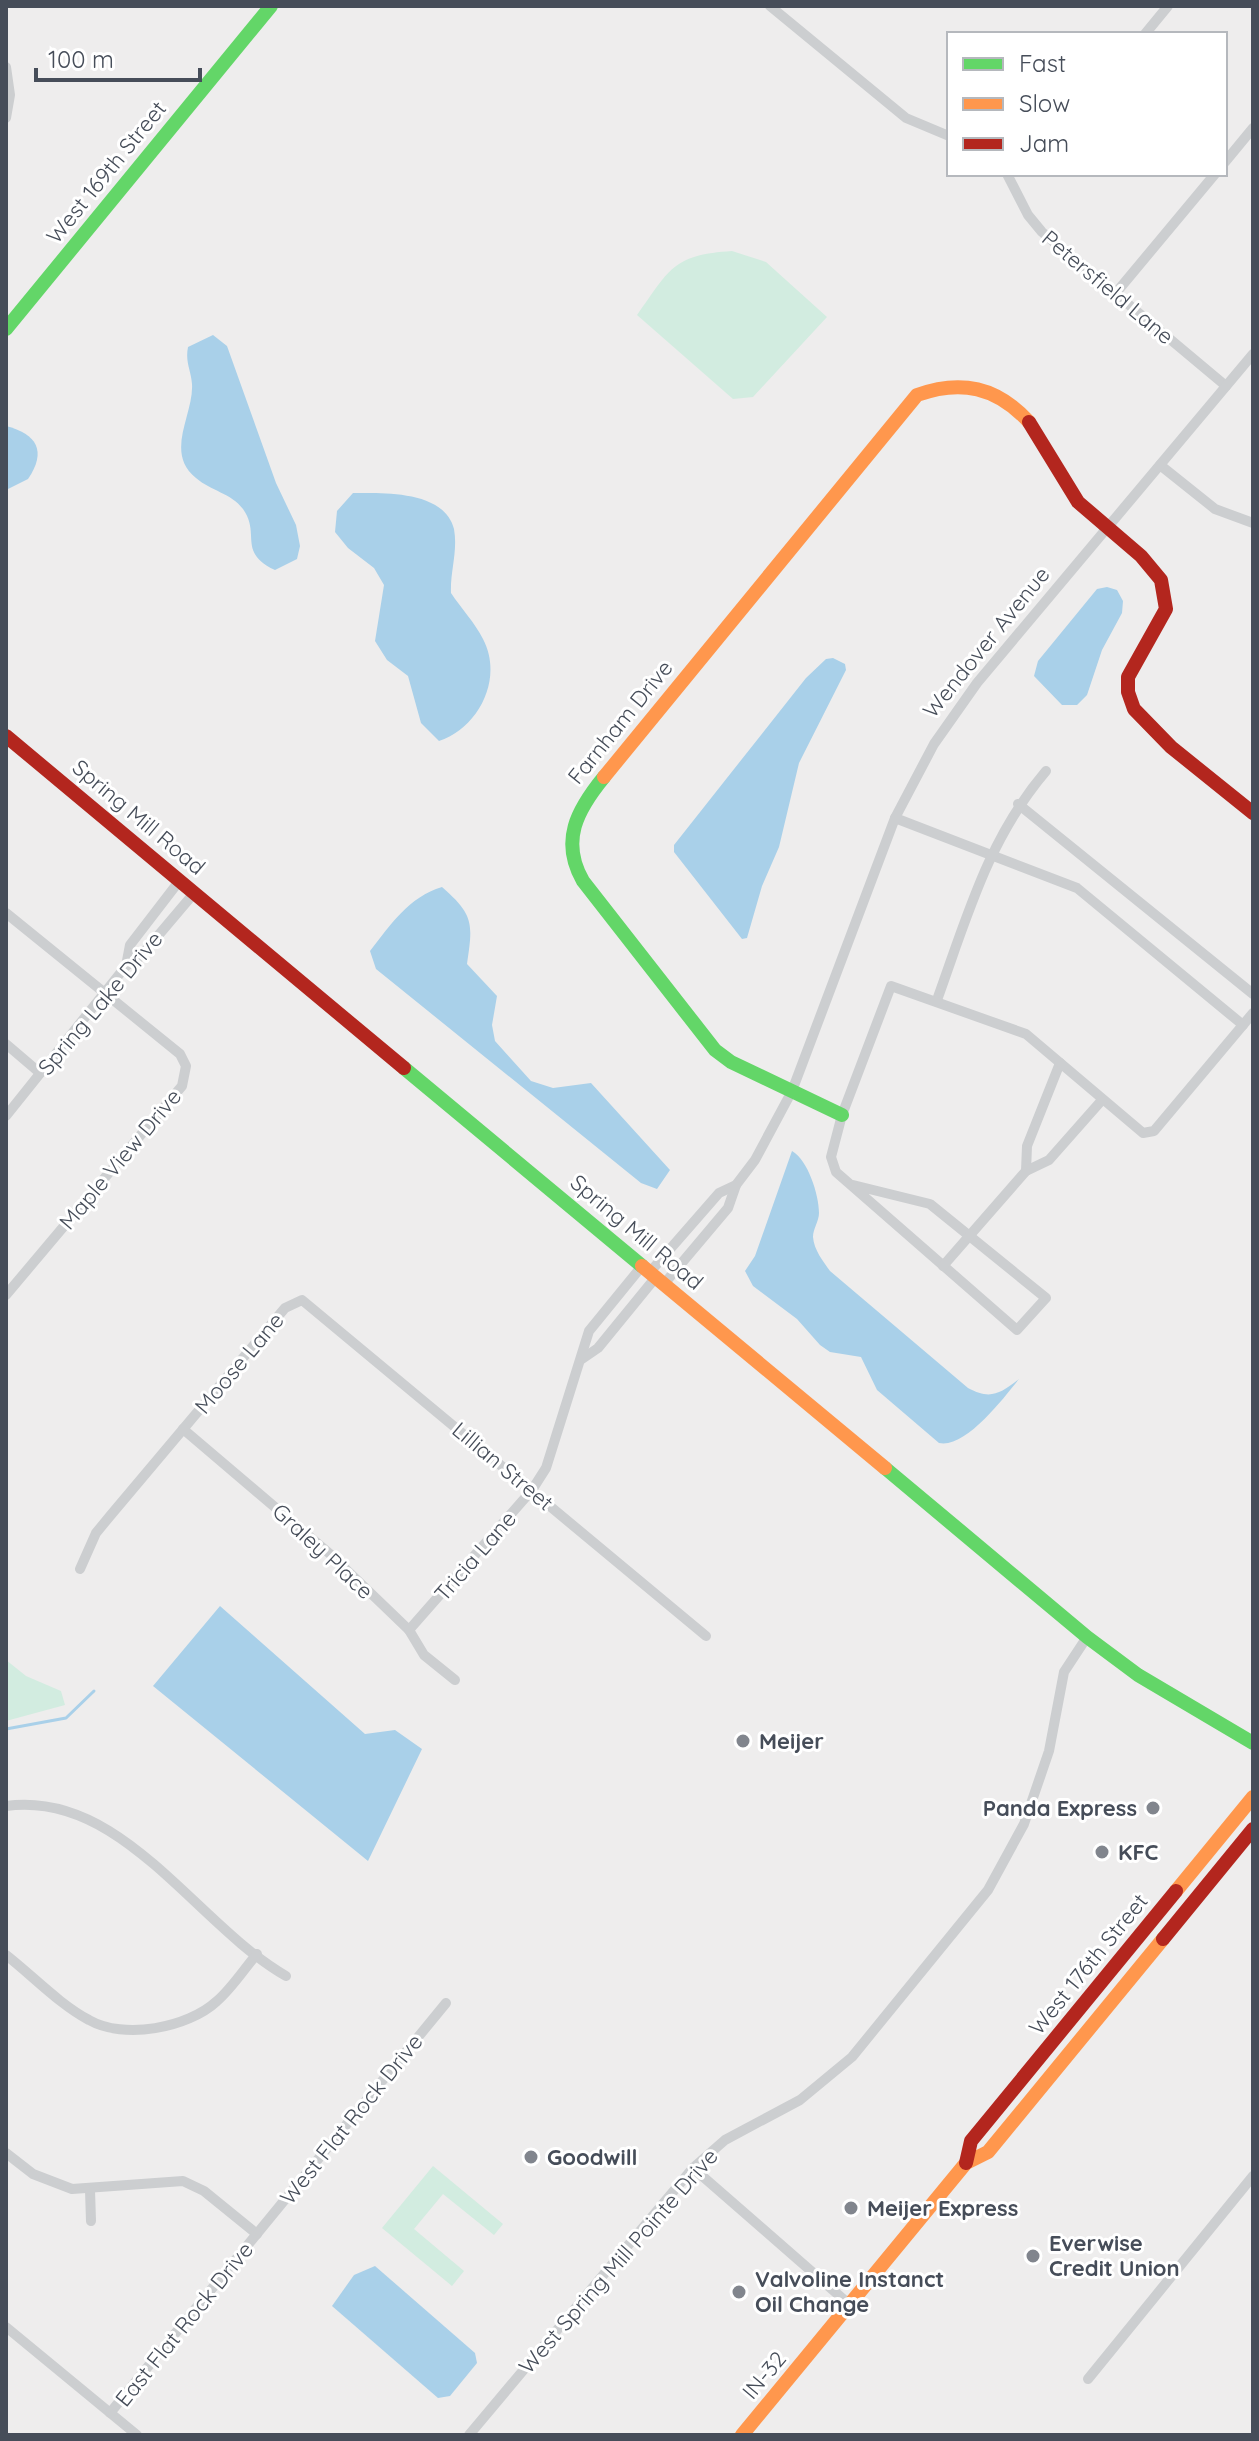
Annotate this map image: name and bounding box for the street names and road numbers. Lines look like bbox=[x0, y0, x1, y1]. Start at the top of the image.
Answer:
street label: West 169th Street bbox=[40, 95, 172, 249]
street label: Petersfield Lane bbox=[1036, 224, 1180, 350]
street label: Wendover Avenue bbox=[917, 561, 1055, 723]
street label: Farnham Drive bbox=[561, 654, 679, 790]
street label: Spring Mill Road bbox=[67, 753, 211, 881]
street label: Spring Lake Drive bbox=[32, 925, 168, 1081]
street label: Maple View Drive bbox=[53, 1083, 187, 1235]
street label: Spring Mill Road bbox=[565, 1168, 709, 1296]
street label: Moose Lane bbox=[189, 1307, 289, 1419]
street label: Lillian Street bbox=[447, 1416, 559, 1516]
street label: Graley Place bbox=[267, 1497, 379, 1605]
street label: Tricia Lane bbox=[428, 1505, 522, 1607]
street label: West 176th Street bbox=[1022, 1888, 1154, 2040]
street label: West Flat Rock Drive bbox=[274, 2028, 428, 2210]
street label: West Spring Mill Pointe Drive bbox=[512, 2142, 724, 2380]
street label: East Flat Rock Drive bbox=[109, 2236, 259, 2412]
street label: IN-32 bbox=[736, 2345, 792, 2405]

